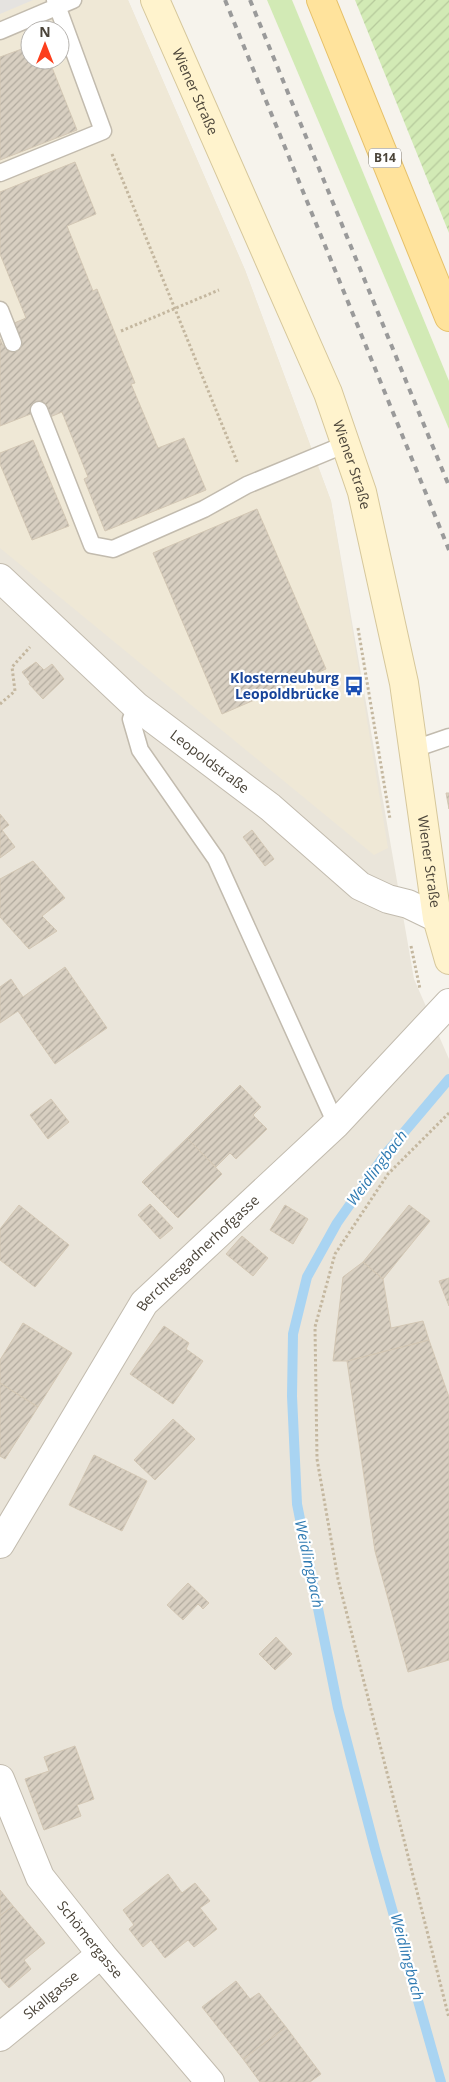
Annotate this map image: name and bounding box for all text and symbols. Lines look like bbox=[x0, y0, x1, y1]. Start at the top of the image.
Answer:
north arrow bbox=[20, 20, 70, 70]
text: N bbox=[39, 22, 51, 41]
street label: Wiener Straße bbox=[168, 45, 223, 138]
road number: B14 bbox=[369, 148, 401, 168]
street label: Wiener Straße bbox=[329, 417, 376, 511]
place label: Klosterneuburg Leopoldbrücke bbox=[230, 668, 339, 703]
bus stop icon: Klosterneuburg Leopoldbrücke bbox=[343, 675, 365, 697]
street label: Leopoldstraße bbox=[167, 725, 254, 797]
street label: Wiener Straße bbox=[414, 814, 445, 909]
water label: Weidlingbach bbox=[341, 1126, 411, 1209]
street label: Berchtesgadnerhofgasse bbox=[131, 1190, 263, 1314]
water label: Weidlingbach bbox=[291, 1518, 329, 1610]
street label: Schömergasse bbox=[53, 1897, 128, 1982]
water label: Weidlingbach bbox=[387, 1911, 429, 2002]
street label: Skallgasse bbox=[19, 1966, 83, 2023]

